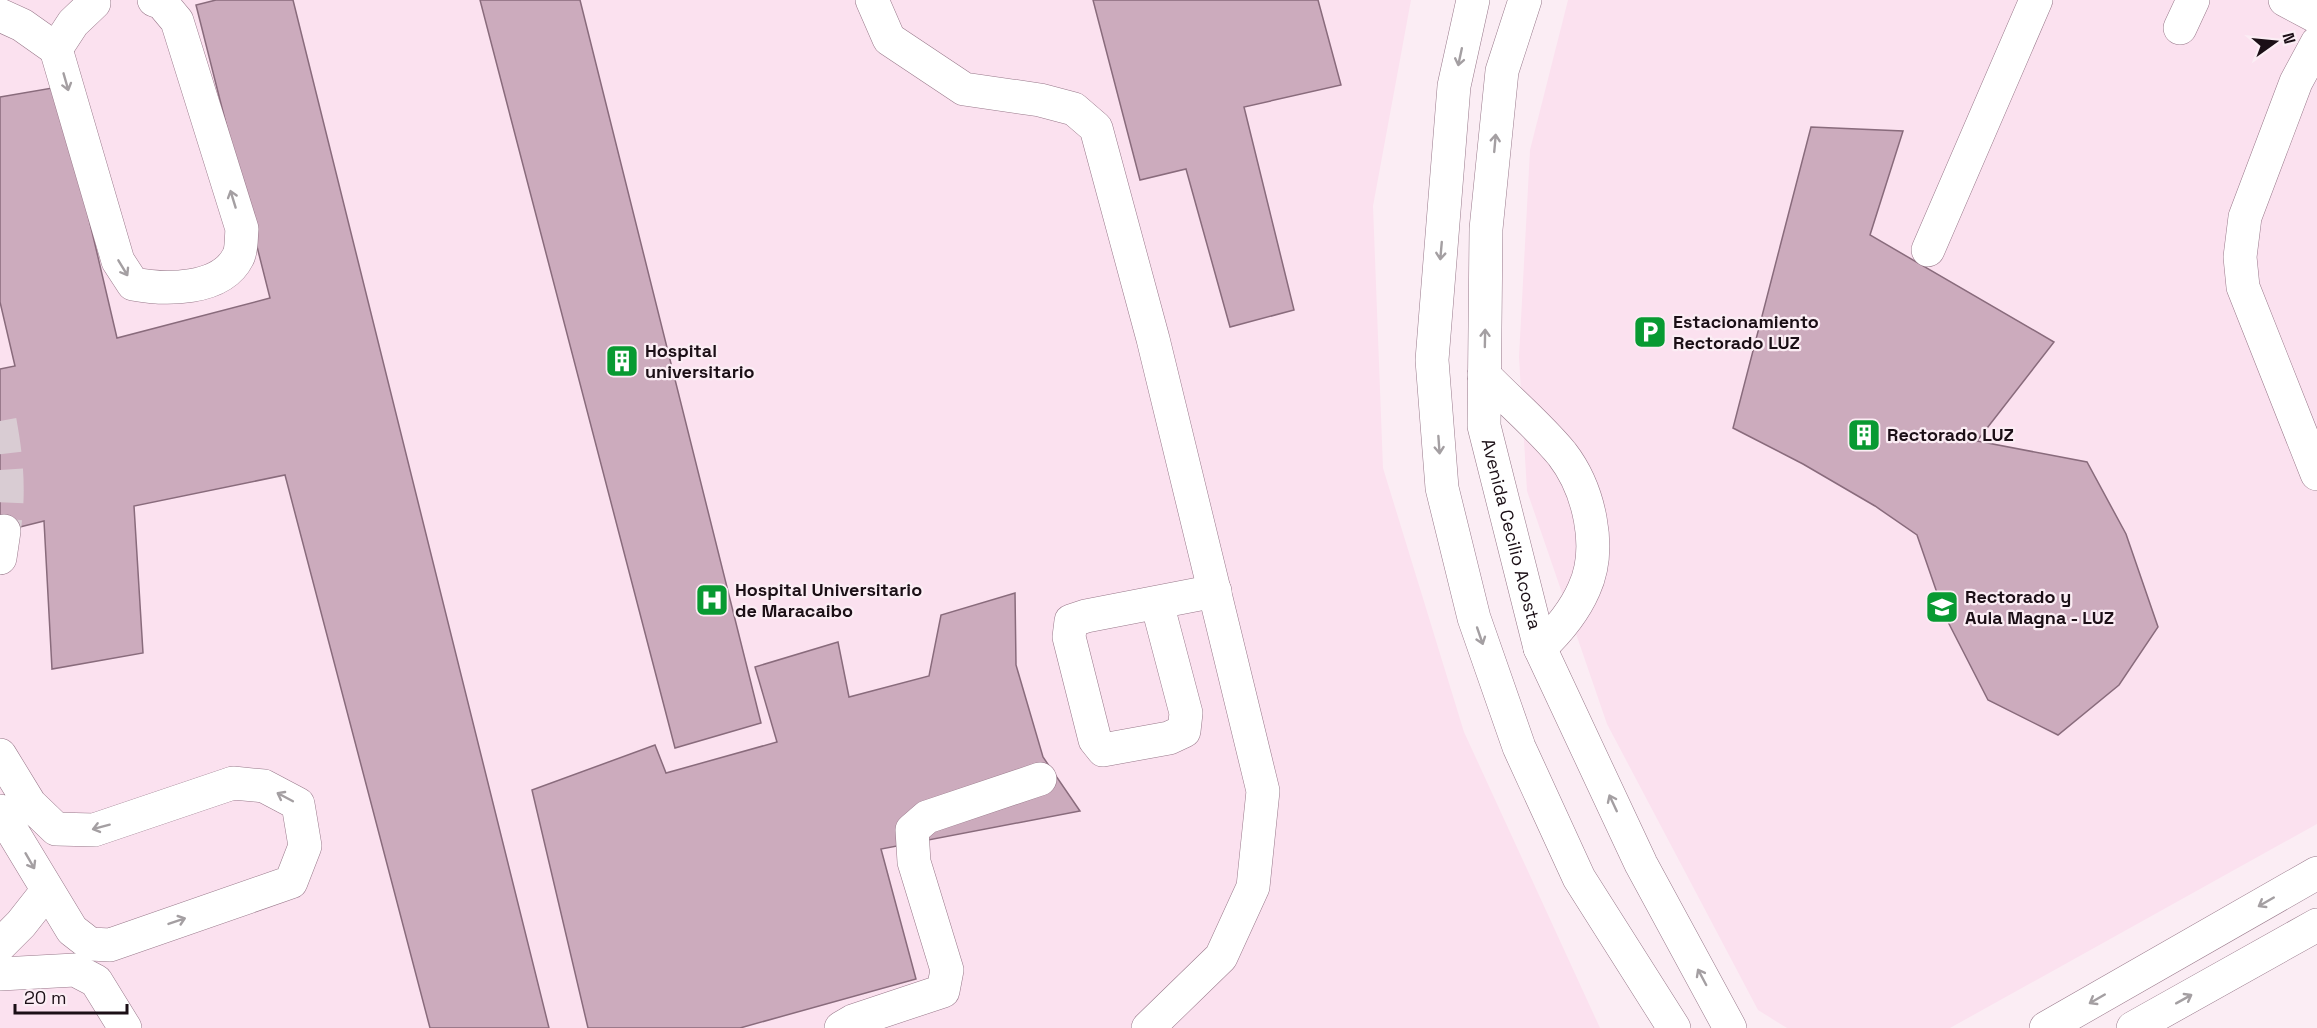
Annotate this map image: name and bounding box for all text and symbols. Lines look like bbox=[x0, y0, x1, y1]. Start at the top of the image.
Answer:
north arrow bbox=[2245, 12, 2305, 72]
text: N bbox=[2277, 30, 2301, 46]
one-way arrow bbox=[1454, 48, 1466, 67]
one-way arrow bbox=[61, 73, 72, 92]
one-way arrow bbox=[1490, 134, 1501, 154]
one-way arrow bbox=[227, 190, 238, 209]
one-way arrow bbox=[1435, 241, 1446, 261]
one-way arrow bbox=[118, 259, 130, 276]
place label: Estacionamiento Rectorado LUZ bbox=[1673, 310, 1819, 354]
parking icon: Estacionamiento Rectorado LUZ bbox=[1632, 314, 1668, 350]
one-way arrow bbox=[1479, 328, 1491, 348]
place label: Hospital universitario bbox=[645, 339, 755, 383]
building icon: Hospital universitario bbox=[604, 343, 640, 379]
building icon: Rectorado LUZ bbox=[1846, 417, 1882, 453]
place label: Rectorado LUZ bbox=[1887, 423, 2014, 446]
one-way arrow bbox=[1434, 435, 1445, 455]
street label: Avenida Cecilio Acosta bbox=[1477, 436, 1547, 632]
place label: Hospital Universitario de Maracaibo bbox=[735, 578, 922, 622]
hospital icon: Hospital Universitario de Maracaibo bbox=[694, 582, 730, 618]
place label: Rectorado y Aula Magna - LUZ bbox=[1965, 585, 2114, 629]
school or university icon: Rectorado y Aula Magna - LUZ bbox=[1924, 589, 1960, 625]
one-way arrow bbox=[1476, 626, 1487, 644]
one-way arrow bbox=[277, 791, 295, 802]
one-way arrow bbox=[1606, 795, 1618, 813]
one-way arrow bbox=[92, 822, 111, 833]
one-way arrow bbox=[24, 852, 36, 869]
one-way arrow bbox=[2258, 897, 2275, 909]
one-way arrow bbox=[167, 915, 186, 926]
one-way arrow bbox=[1696, 968, 1707, 986]
scale bar bbox=[15, 977, 128, 1015]
text: 20 m bbox=[24, 986, 67, 1009]
one-way arrow bbox=[2089, 993, 2106, 1005]
one-way arrow bbox=[2175, 993, 2193, 1004]

